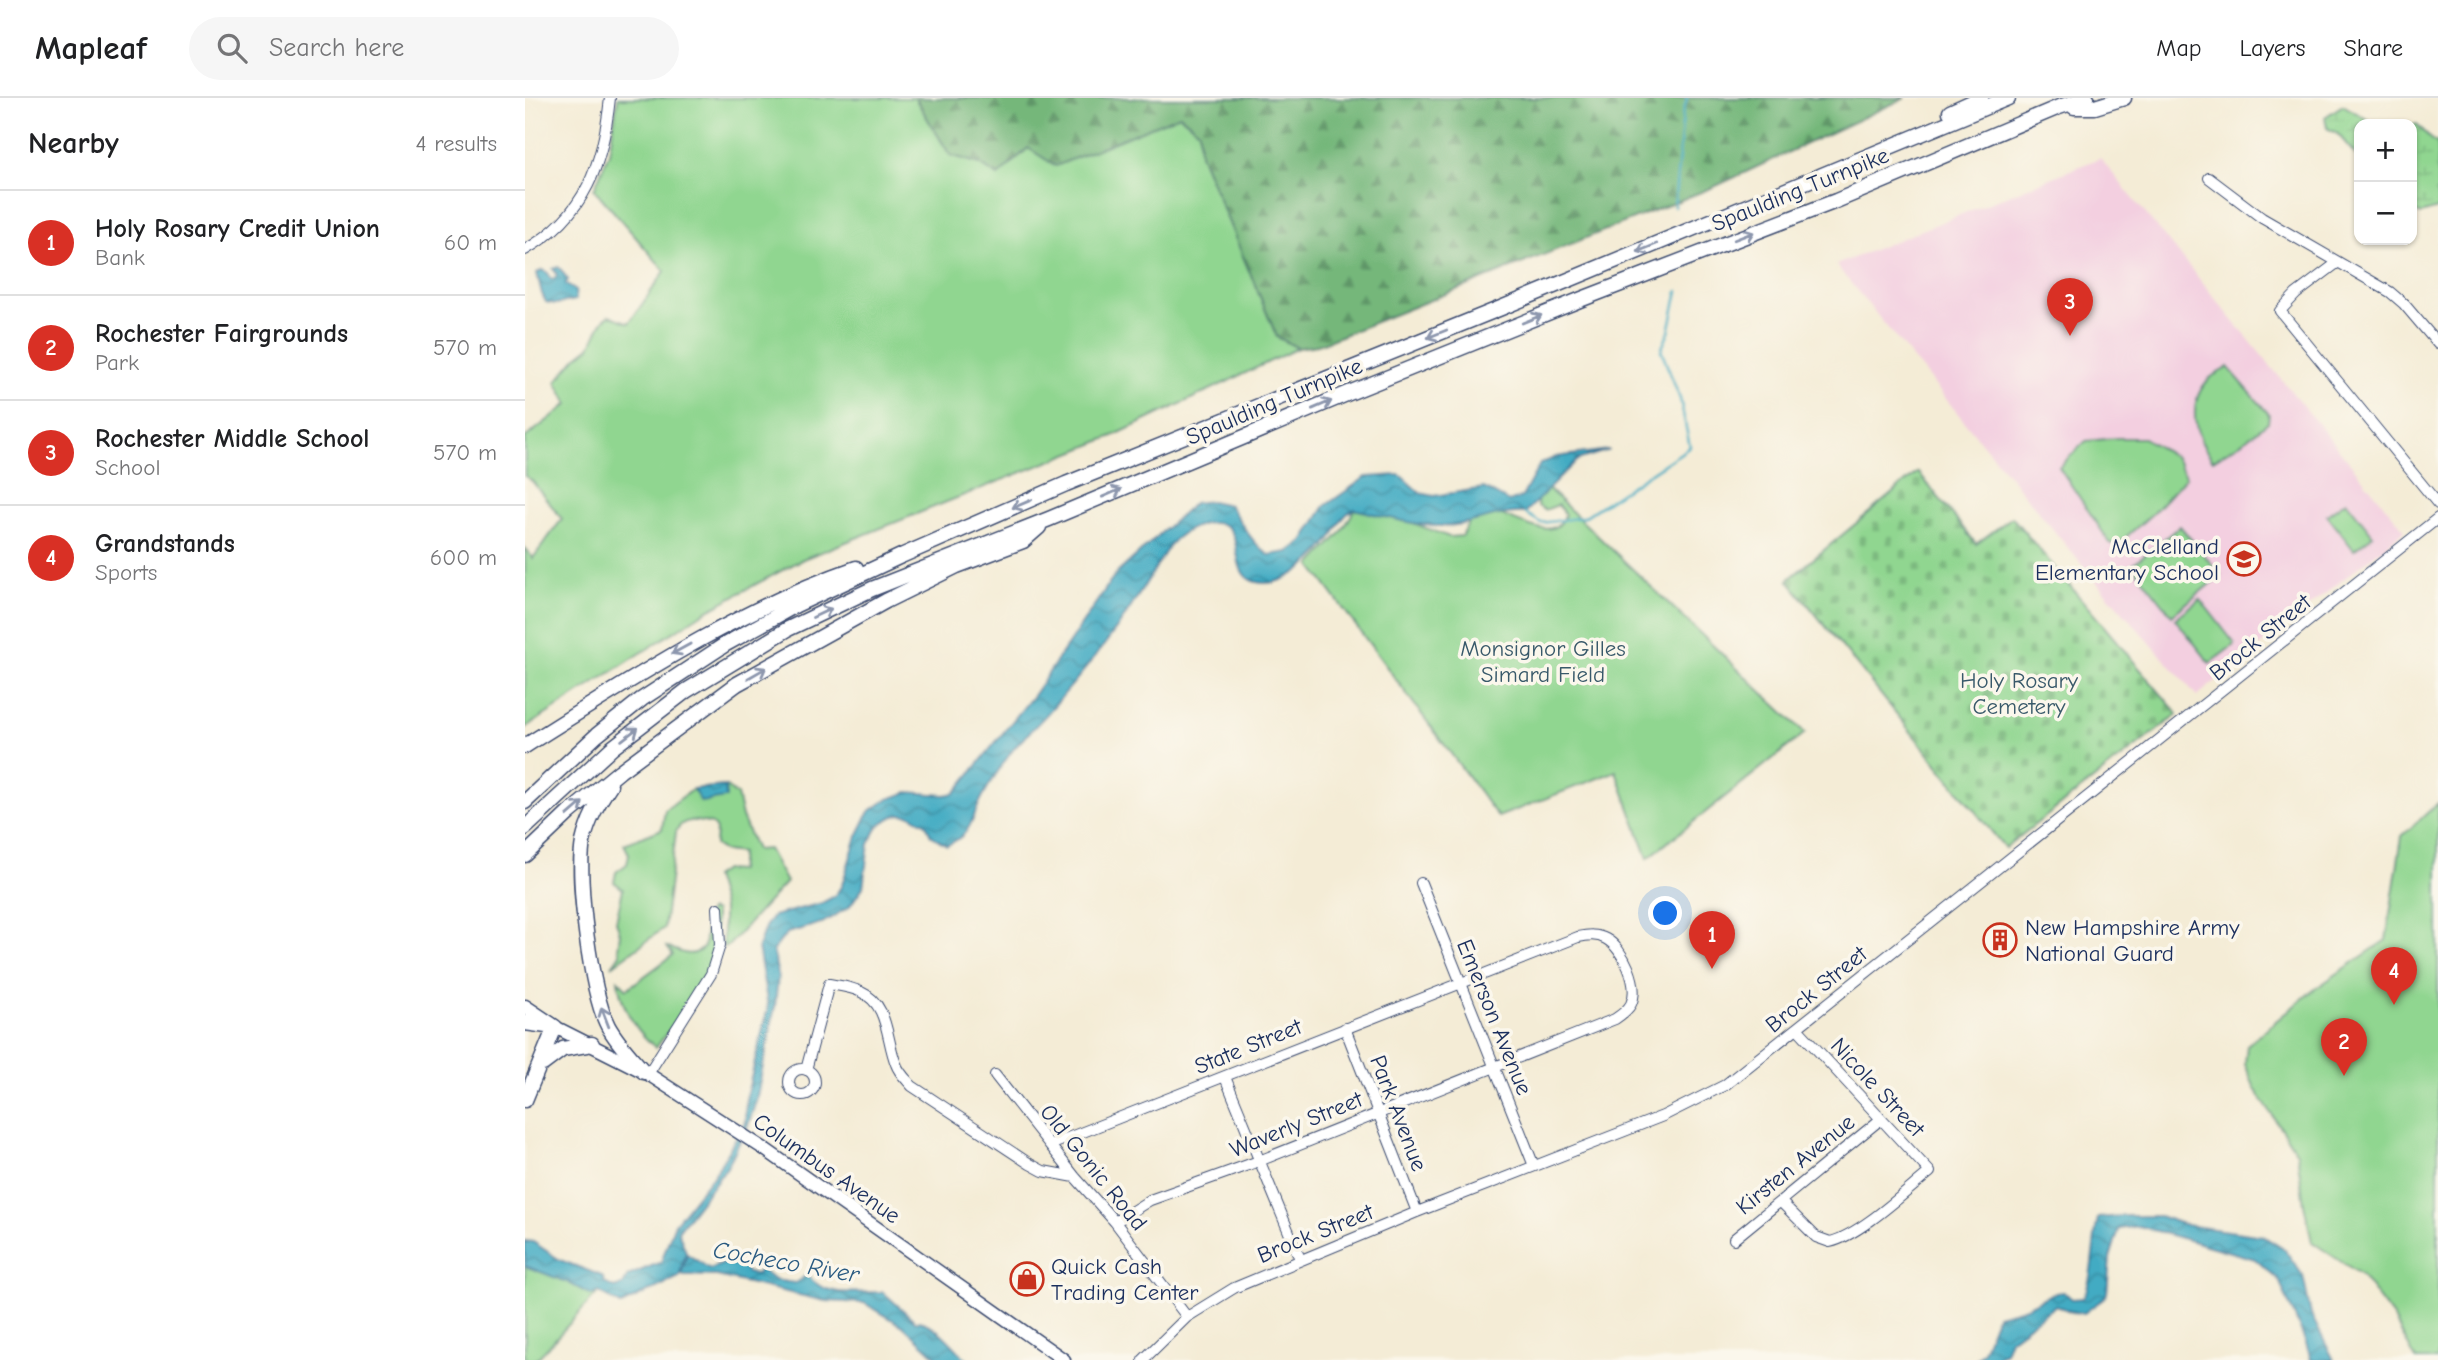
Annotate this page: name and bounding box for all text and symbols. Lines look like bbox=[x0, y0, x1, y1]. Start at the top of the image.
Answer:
search box bbox=[189, 17, 679, 80]
text: Mapleaf bbox=[35, 29, 147, 67]
icon: search bbox=[213, 29, 251, 67]
text: Search here bbox=[269, 33, 404, 63]
text: Map bbox=[2156, 34, 2202, 62]
text: Layers bbox=[2240, 34, 2305, 62]
text: Share bbox=[2343, 34, 2403, 62]
map controls bbox=[2354, 119, 2417, 245]
button: + bbox=[2354, 119, 2417, 182]
text: Nearby bbox=[28, 126, 119, 161]
text: 4 results bbox=[415, 130, 497, 157]
street label: Spaulding Turnpike bbox=[1708, 142, 1893, 237]
button: − bbox=[2354, 182, 2417, 245]
text: Holy Rosary Credit Union bbox=[95, 214, 380, 244]
text: 1 bbox=[46, 229, 56, 256]
text: 60 m bbox=[444, 229, 497, 256]
one-way arrow bbox=[1733, 229, 1755, 242]
one-way arrow bbox=[1637, 242, 1658, 255]
text: Bank bbox=[95, 244, 145, 271]
pin: 3 bbox=[2047, 278, 2093, 336]
one-way arrow bbox=[1521, 312, 1543, 325]
text: Rochester Fairgrounds bbox=[95, 319, 348, 349]
one-way arrow bbox=[1426, 329, 1448, 342]
text: 2 bbox=[45, 334, 57, 361]
text: 570 m bbox=[433, 334, 497, 361]
text: Park bbox=[95, 349, 139, 376]
street label: Spaulding Turnpike bbox=[1182, 352, 1366, 451]
one-way arrow bbox=[1310, 398, 1332, 411]
text: Rochester Middle School bbox=[95, 424, 370, 454]
text: 3 bbox=[45, 439, 57, 466]
text: 570 m bbox=[433, 439, 497, 466]
text: School bbox=[95, 454, 160, 481]
one-way arrow bbox=[1101, 486, 1122, 499]
one-way arrow bbox=[1011, 498, 1033, 511]
text: Grandstands bbox=[95, 529, 235, 559]
place label: McClelland Elementary School bbox=[2035, 533, 2219, 586]
school or university icon: McClelland Elementary School bbox=[2225, 540, 2263, 578]
text: 4 bbox=[46, 544, 56, 571]
text: 600 m bbox=[430, 544, 497, 571]
text: Sports bbox=[95, 559, 157, 586]
street label: Brock Street bbox=[2204, 587, 2318, 686]
one-way arrow bbox=[812, 605, 833, 618]
park label: Monsignor Gilles Simard Field bbox=[1460, 635, 1626, 688]
one-way arrow bbox=[671, 643, 692, 656]
one-way arrow bbox=[746, 665, 766, 679]
park label: Holy Rosary Cemetery bbox=[1960, 667, 2079, 720]
one-way arrow bbox=[621, 726, 639, 741]
one-way arrow bbox=[565, 801, 583, 817]
your location bbox=[1648, 896, 1682, 930]
pin: 1 bbox=[1689, 911, 1735, 969]
place label: New Hampshire Army National Guard bbox=[2025, 914, 2240, 967]
building icon: New Hampshire Army National Guard bbox=[1981, 921, 2019, 959]
street label: Emerson Avenue bbox=[1451, 935, 1538, 1099]
street label: Brock Street bbox=[1760, 939, 1874, 1038]
pin: 4 bbox=[2371, 947, 2417, 1005]
one-way arrow bbox=[598, 1007, 611, 1029]
street label: State Street bbox=[1191, 1012, 1307, 1080]
pin: 2 bbox=[2321, 1018, 2367, 1076]
street label: Nicole Street bbox=[1825, 1032, 1931, 1143]
street label: Park Avenue bbox=[1364, 1052, 1433, 1175]
street label: Waverly Street bbox=[1226, 1085, 1368, 1163]
street label: Old Gonic Road bbox=[1034, 1099, 1153, 1236]
street label: Columbus Avenue bbox=[748, 1108, 905, 1229]
street label: Kirsten Avenue bbox=[1731, 1108, 1860, 1220]
street label: Brock Street bbox=[1253, 1197, 1378, 1269]
water label: Cocheco River bbox=[711, 1235, 863, 1289]
place label: Quick Cash Trading Center bbox=[1051, 1253, 1199, 1306]
shop icon: Quick Cash Trading Center bbox=[1008, 1260, 1046, 1298]

